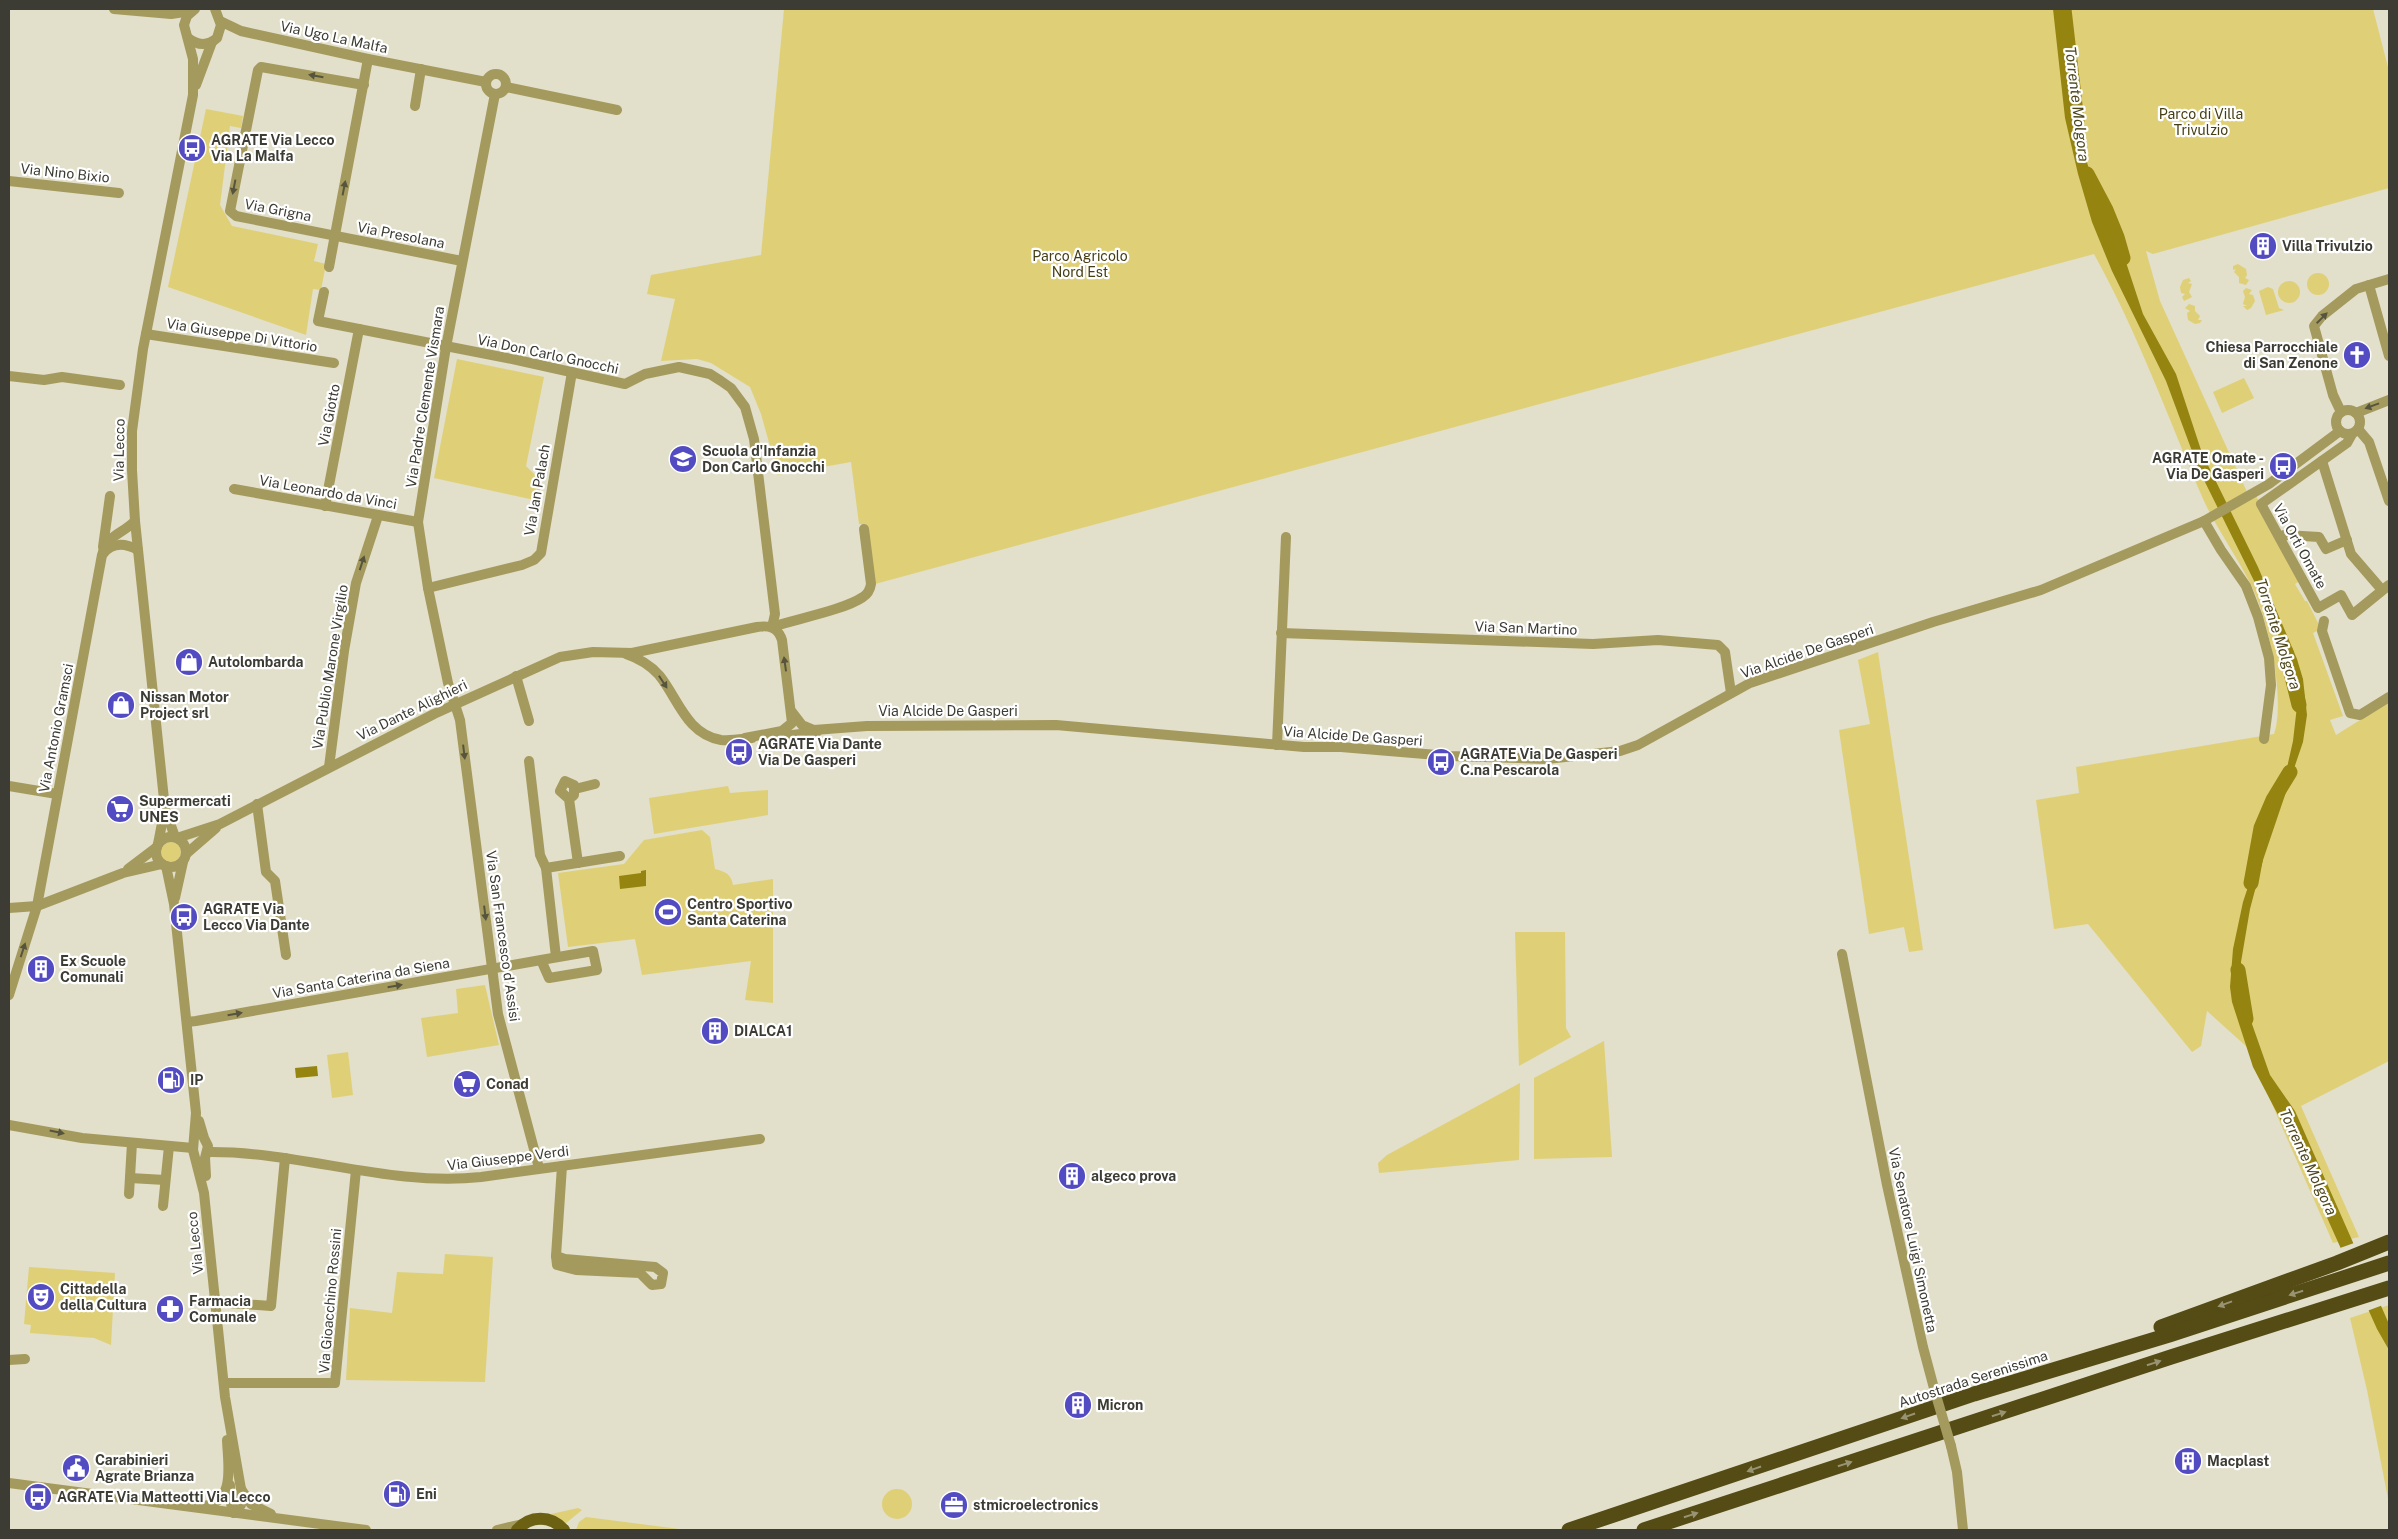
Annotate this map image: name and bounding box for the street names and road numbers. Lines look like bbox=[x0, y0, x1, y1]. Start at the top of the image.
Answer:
street label: Via Ugo La Malfa bbox=[279, 18, 389, 56]
street label: Via Nino Bixio bbox=[20, 160, 110, 186]
street label: Via Grigna bbox=[243, 196, 313, 224]
street label: Via Presolana bbox=[356, 219, 446, 251]
street label: Via Padre Clemente Vismara bbox=[403, 305, 447, 489]
street label: Via Giuseppe Di Vittorio bbox=[165, 315, 319, 355]
street label: Via Don Carlo Gnocchi bbox=[476, 331, 620, 377]
street label: Via Giotto bbox=[315, 382, 343, 448]
street label: Via Lecco bbox=[110, 418, 128, 482]
street label: Via Jan Palach bbox=[521, 443, 553, 537]
street label: Via Leonardo da Vinci bbox=[258, 472, 398, 512]
street label: Via Orti Omate bbox=[2270, 501, 2330, 591]
street label: Via Publio Marone Virgilio bbox=[309, 583, 351, 751]
street label: Via San Martino bbox=[1474, 618, 1578, 638]
street label: Via Alcide De Gasperi bbox=[1738, 621, 1876, 681]
street label: Via Antonio Gramsci bbox=[36, 662, 76, 794]
street label: Via Dante Alighieri bbox=[354, 676, 470, 744]
street label: Via Alcide De Gasperi bbox=[878, 703, 1018, 719]
street label: Via Alcide De Gasperi bbox=[1283, 723, 1423, 749]
street label: Via San Francesco d'Assisi bbox=[483, 849, 523, 1023]
street label: Via Santa Caterina da Siena bbox=[271, 955, 451, 1001]
street label: Via Giuseppe Verdi bbox=[446, 1143, 570, 1173]
street label: Via Senatore Luigi Simonetta bbox=[1886, 1146, 1940, 1334]
street label: Via Lecco bbox=[184, 1211, 206, 1275]
street label: Via Gioacchino Rossini bbox=[316, 1228, 344, 1374]
street label: Autostrada Serenissima bbox=[1897, 1347, 2049, 1411]

